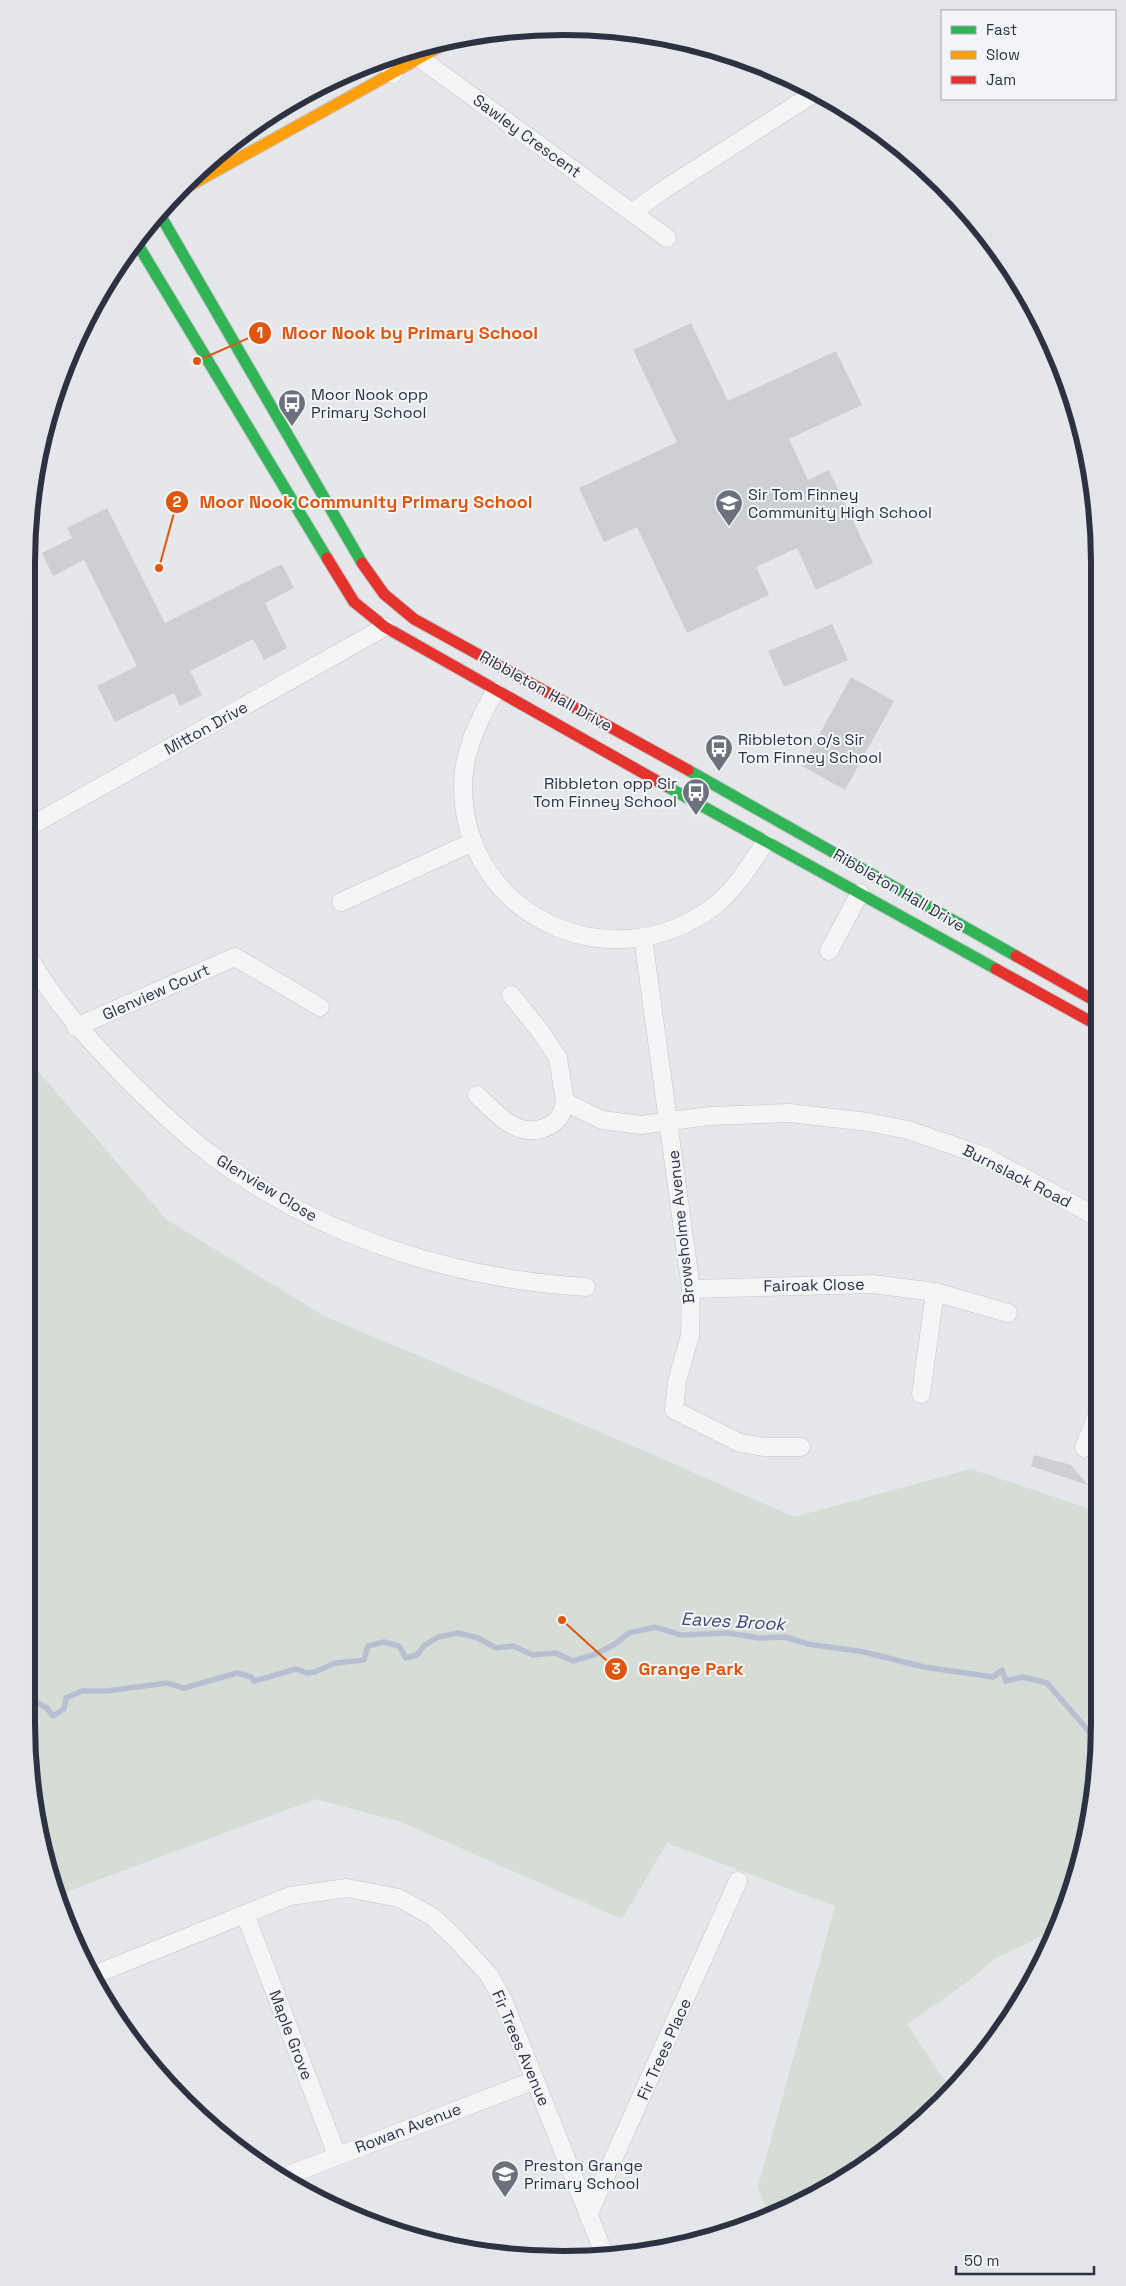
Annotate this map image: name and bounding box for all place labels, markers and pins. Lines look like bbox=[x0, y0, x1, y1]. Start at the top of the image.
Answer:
callout: Moor Nook by Primary School bbox=[247, 317, 548, 350]
place label: Moor Nook opp Primary School bbox=[311, 384, 428, 423]
bus stop icon: Moor Nook opp Primary School bbox=[277, 388, 307, 427]
place label: Sir Tom Finney Community High School bbox=[748, 484, 932, 523]
callout: Moor Nook Community Primary School bbox=[165, 486, 543, 519]
school or university icon: Sir Tom Finney Community High School bbox=[714, 488, 744, 527]
place label: Ribbleton o/s Sir Tom Finney School bbox=[738, 729, 882, 768]
bus stop icon: Ribbleton o/s Sir Tom Finney School bbox=[704, 733, 734, 772]
place label: Ribbleton opp Sir Tom Finney School bbox=[533, 773, 677, 812]
bus stop icon: Ribbleton opp Sir Tom Finney School bbox=[681, 777, 711, 816]
callout: Grange Park bbox=[603, 1653, 753, 1686]
place label: Preston Grange Primary School bbox=[524, 2155, 643, 2194]
school or university icon: Preston Grange Primary School bbox=[490, 2159, 520, 2198]

